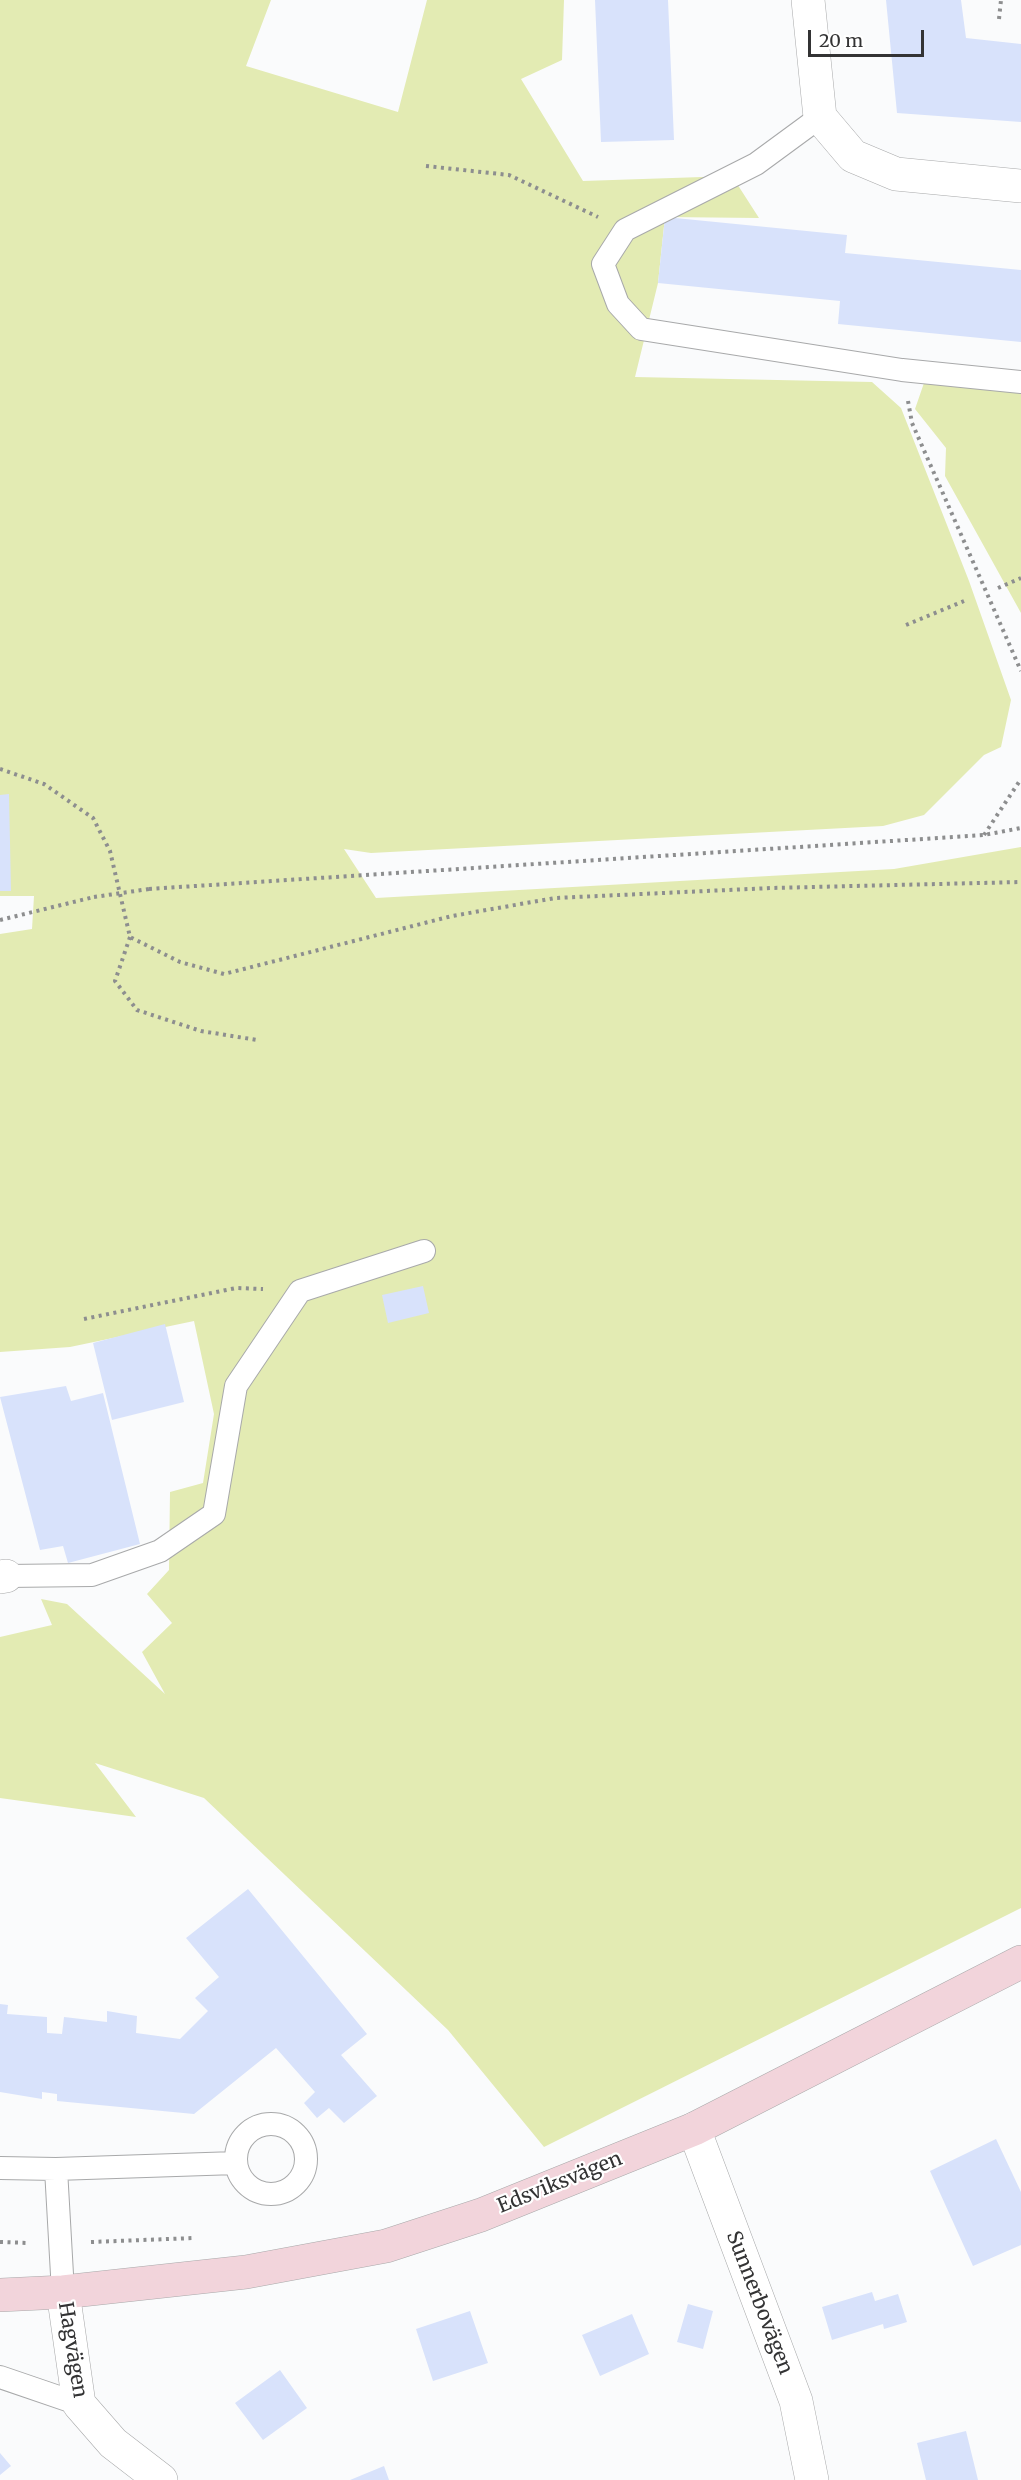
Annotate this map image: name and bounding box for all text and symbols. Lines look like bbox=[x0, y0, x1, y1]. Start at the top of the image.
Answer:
scale bar bbox=[811, 18, 926, 56]
text: 20 m bbox=[819, 29, 863, 52]
street label: Edsviksvägen bbox=[494, 2147, 626, 2219]
street label: Sunnerbovägen bbox=[721, 2228, 797, 2378]
street label: Hagvägen bbox=[53, 2300, 91, 2400]

